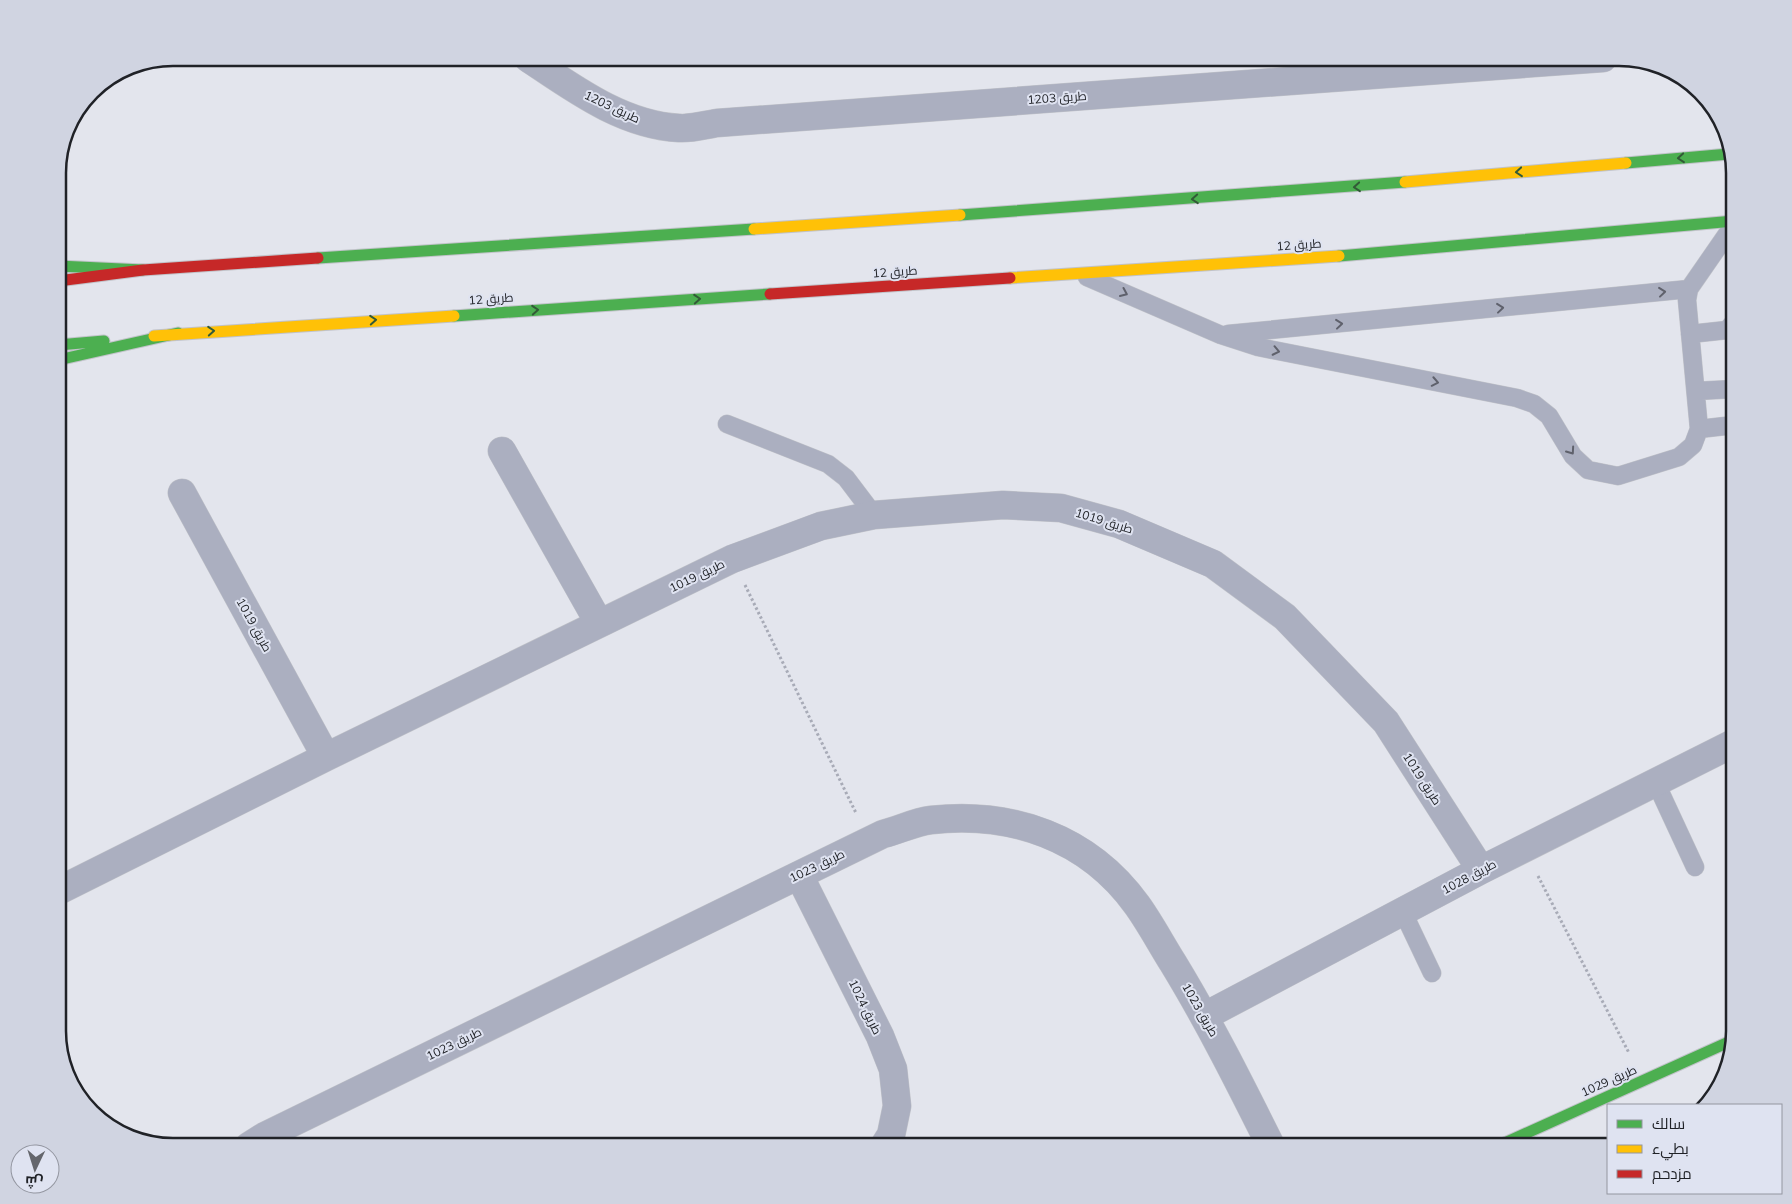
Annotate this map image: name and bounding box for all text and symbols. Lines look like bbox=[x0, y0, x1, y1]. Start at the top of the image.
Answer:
street label: طريق 1203 bbox=[582, 87, 642, 126]
street label: طريق 1203 bbox=[1027, 88, 1087, 107]
one-way arrow bbox=[1676, 152, 1684, 163]
one-way arrow bbox=[1515, 167, 1523, 178]
one-way arrow bbox=[1353, 181, 1361, 192]
one-way arrow bbox=[1191, 193, 1199, 204]
street label: طريق 12 bbox=[1276, 235, 1322, 254]
street label: طريق 12 bbox=[872, 262, 918, 281]
one-way arrow bbox=[1119, 286, 1128, 297]
one-way arrow bbox=[1658, 286, 1666, 297]
street label: طريق 12 bbox=[468, 289, 514, 308]
one-way arrow bbox=[694, 293, 702, 304]
one-way arrow bbox=[1497, 302, 1505, 313]
one-way arrow bbox=[531, 304, 539, 315]
one-way arrow bbox=[369, 315, 377, 326]
one-way arrow bbox=[1335, 318, 1343, 329]
one-way arrow bbox=[207, 326, 215, 337]
one-way arrow bbox=[1271, 345, 1280, 356]
one-way arrow bbox=[1431, 376, 1440, 387]
one-way arrow bbox=[1565, 446, 1574, 455]
street label: طريق 1019 bbox=[1074, 505, 1135, 536]
street label: طريق 1019 bbox=[667, 556, 727, 595]
street label: طريق 1019 bbox=[233, 595, 275, 654]
street label: طريق 1019 bbox=[1400, 750, 1445, 808]
street label: طريق 1023 bbox=[787, 846, 847, 885]
street label: طريق 1028 bbox=[1439, 856, 1499, 897]
street label: طريق 1024 bbox=[846, 977, 885, 1037]
street label: طريق 1023 bbox=[1179, 980, 1222, 1039]
street label: طريق 1023 bbox=[424, 1024, 484, 1063]
street label: طريق 1029 bbox=[1579, 1062, 1639, 1099]
legend bbox=[1607, 1104, 1782, 1194]
text: سالك bbox=[1652, 1114, 1685, 1133]
text: بطيء bbox=[1652, 1139, 1689, 1161]
north arrow bbox=[10, 1144, 60, 1194]
text: مزدحم bbox=[1652, 1164, 1692, 1184]
text: ش bbox=[24, 1172, 44, 1192]

